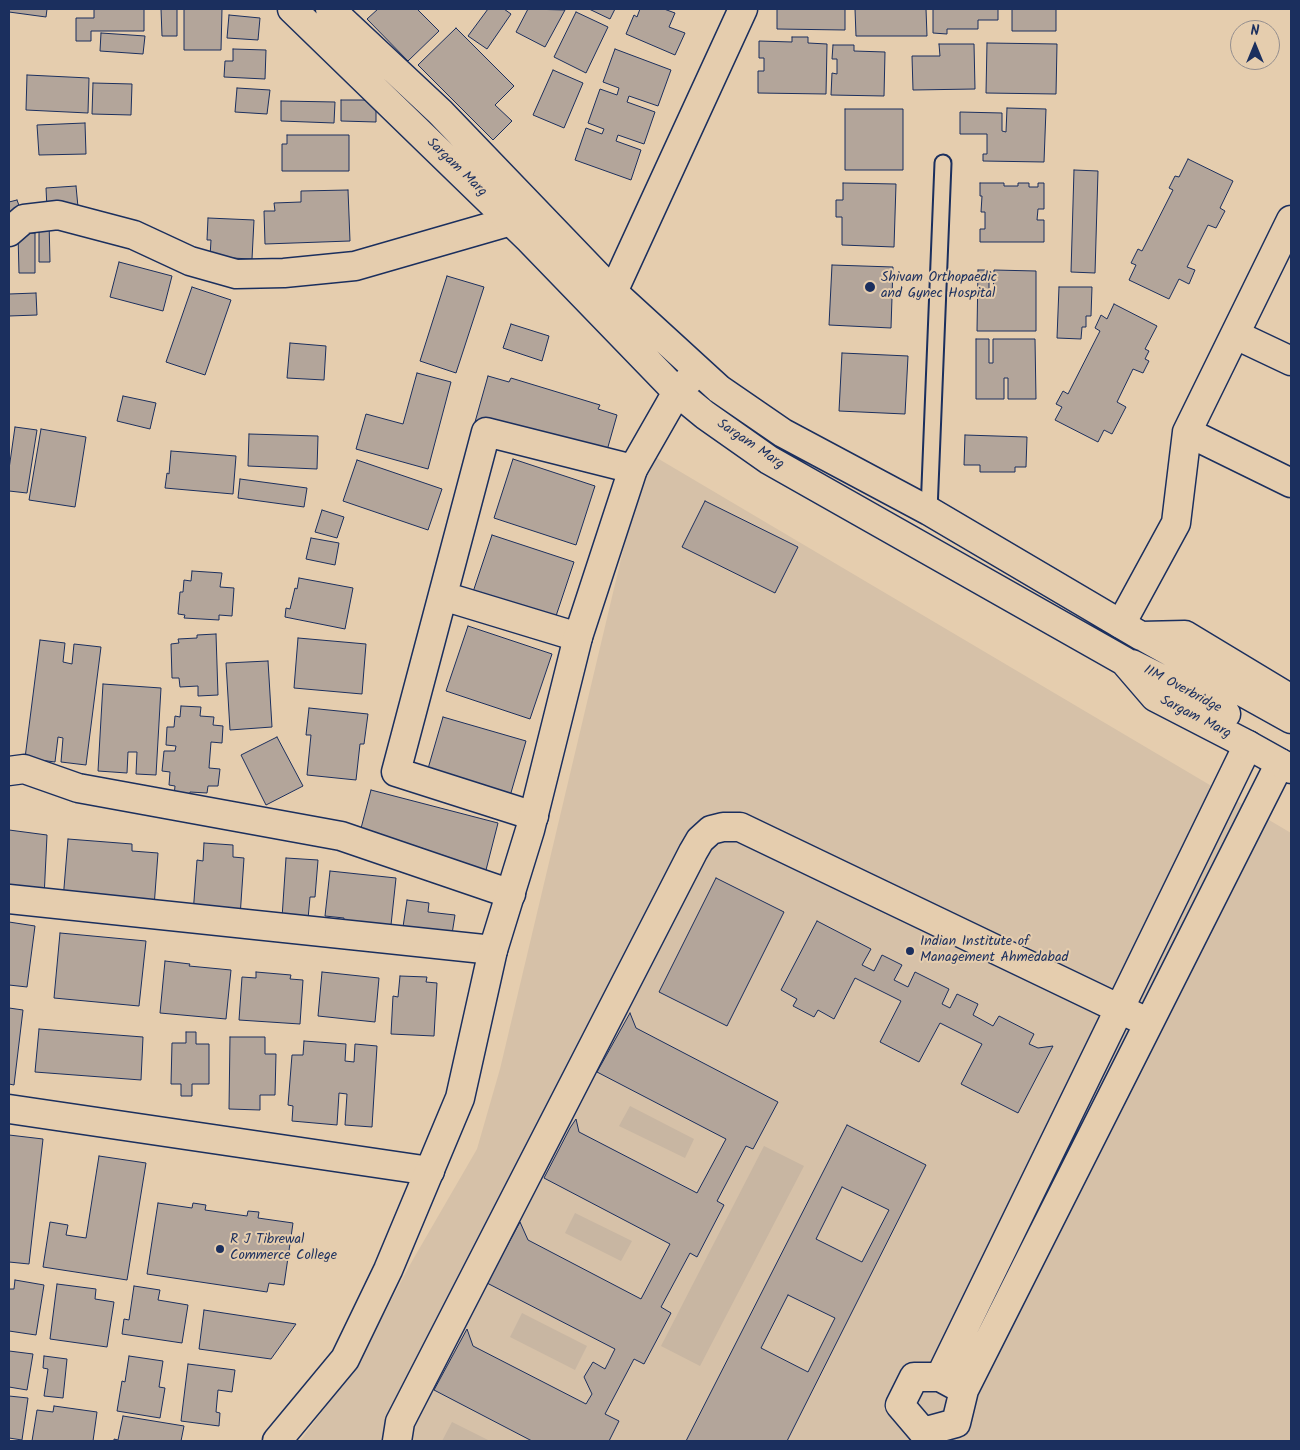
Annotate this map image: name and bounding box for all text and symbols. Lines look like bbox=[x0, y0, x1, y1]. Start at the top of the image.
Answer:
north arrow bbox=[1230, 20, 1280, 70]
text: N bbox=[1251, 20, 1259, 42]
street label: Sargam Marg bbox=[422, 135, 490, 201]
place label: Shivam Orthopaedic and Gynec Hospital bbox=[881, 271, 997, 304]
marker: Shivam Orthopaedic and Gynec Hospital bbox=[863, 280, 877, 294]
street label: Sargam Marg bbox=[713, 416, 787, 474]
street label: IIM Overbridge bbox=[1140, 662, 1224, 718]
street label: Sargam Marg bbox=[1157, 693, 1233, 743]
place label: Indian Institute of Management Ahmedabad bbox=[920, 935, 1068, 968]
marker: Indian Institute of Management Ahmedabad bbox=[904, 945, 916, 957]
place label: R J Tibrewal Commerce College bbox=[230, 1233, 337, 1266]
marker: R J Tibrewal Commerce College bbox=[214, 1243, 226, 1255]

